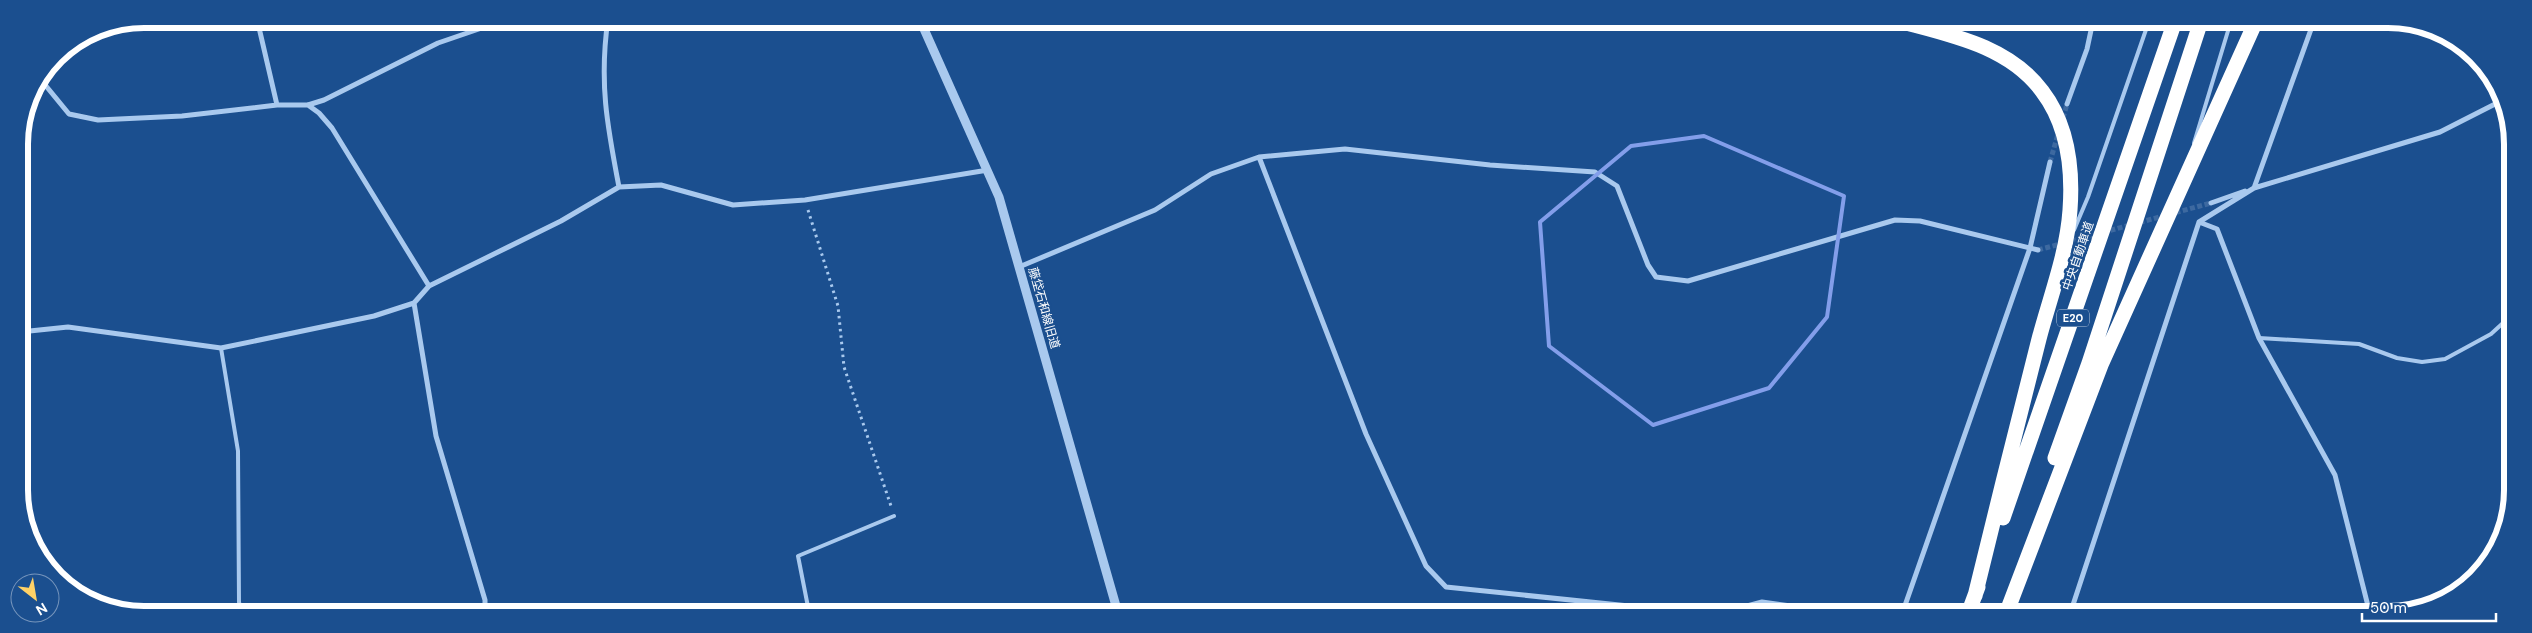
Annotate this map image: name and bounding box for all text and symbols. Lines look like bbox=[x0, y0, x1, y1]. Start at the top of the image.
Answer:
street label: 中央自動車道 bbox=[2059, 219, 2097, 293]
street label: 藤垈石和線旧道 bbox=[1025, 265, 1063, 351]
road number: E20 bbox=[2057, 310, 2089, 326]
north arrow bbox=[10, 573, 60, 623]
scale bar bbox=[2362, 590, 2496, 622]
text: 50 m bbox=[2370, 598, 2407, 618]
text: N bbox=[33, 599, 51, 619]

